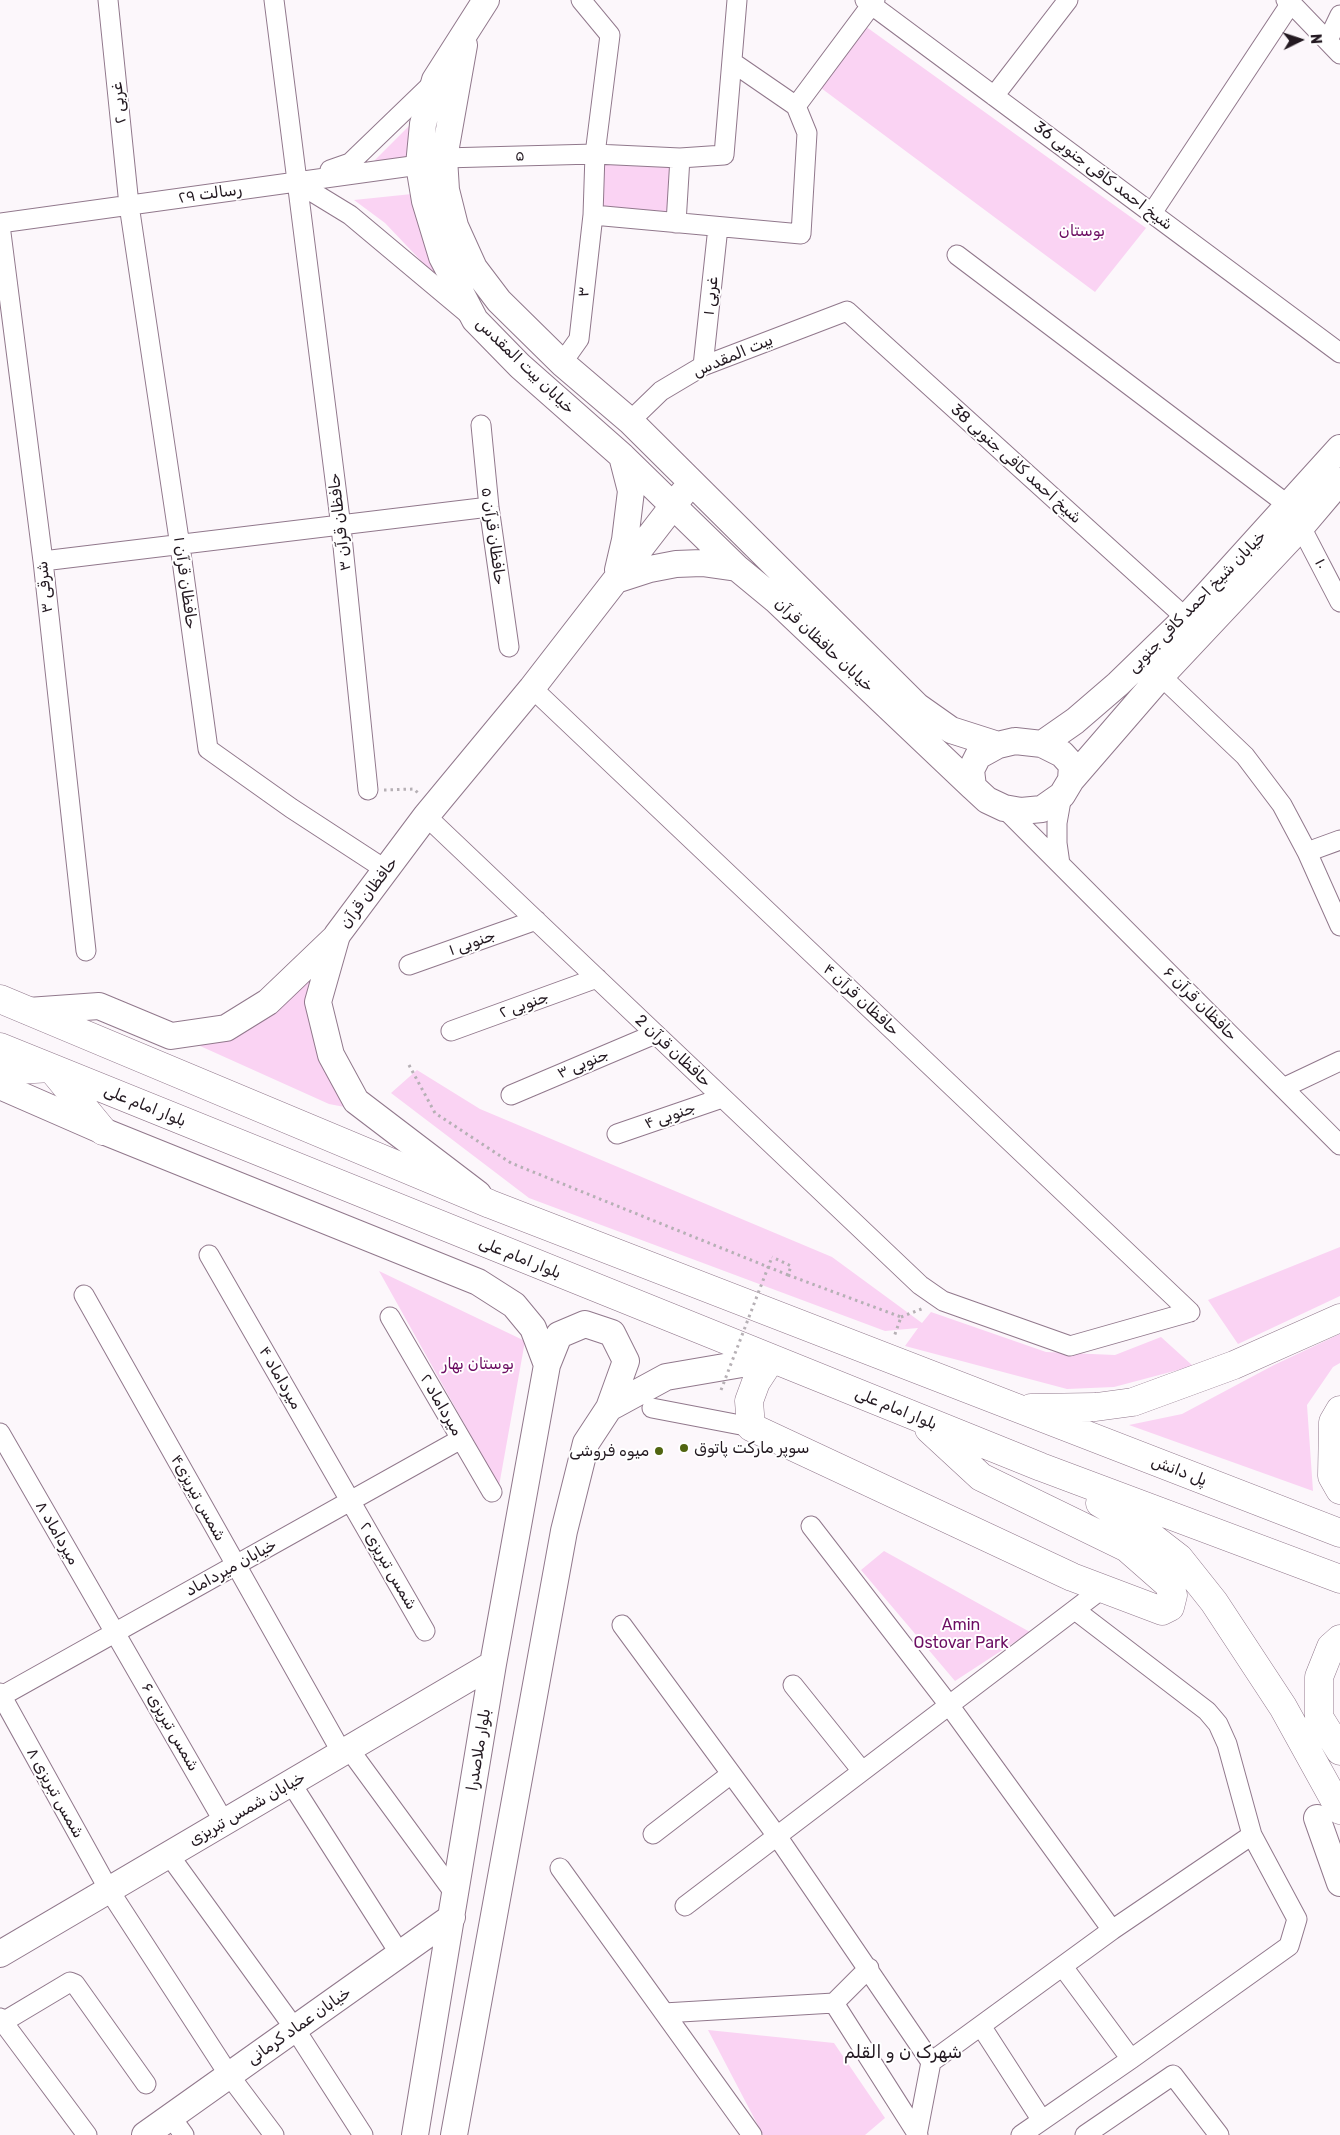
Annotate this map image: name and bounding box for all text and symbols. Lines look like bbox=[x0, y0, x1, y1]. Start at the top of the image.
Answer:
north arrow bbox=[1275, 15, 1325, 65]
text: N bbox=[1307, 33, 1324, 45]
street label: ۲ غربی bbox=[107, 81, 131, 125]
street label: شیخ احمد کافی جنوبی 36 bbox=[1030, 117, 1176, 235]
street label: ۵ bbox=[515, 146, 525, 166]
street label: رسالت ۲۹ bbox=[177, 180, 243, 208]
park label: بوستان bbox=[1059, 221, 1105, 241]
street label: ۱ غربی bbox=[699, 276, 723, 316]
street label: ۳ bbox=[574, 286, 594, 298]
street label: خیابان بیت المقدس bbox=[472, 314, 578, 418]
street label: بیت المقدس bbox=[690, 331, 776, 381]
street label: شیخ احمد کافی جنوبی 38 bbox=[947, 400, 1085, 528]
street label: حافظان قرآن ۳ bbox=[324, 472, 356, 572]
street label: حافظان قرآن ۵ bbox=[477, 486, 509, 586]
street label: خیابان شیخ احمد کافی جنوبی bbox=[1124, 527, 1270, 677]
street label: حافظان قرآن ۱ bbox=[169, 536, 201, 630]
street label: ۱۰ bbox=[1310, 555, 1332, 573]
street label: ۳ شرقی bbox=[33, 560, 57, 614]
street label: خیابان حافظان قرآن bbox=[770, 594, 878, 696]
street label: حافظان قرآن bbox=[336, 854, 402, 932]
street label: جنوبی ۱ bbox=[446, 926, 498, 960]
street label: حافظان قرآن ۴ bbox=[819, 960, 903, 1040]
street label: حافظان قرآن ۶ bbox=[1159, 963, 1241, 1045]
street label: جنوبی ۲ bbox=[497, 987, 551, 1023]
street label: حافظان قرآن 2 bbox=[631, 1011, 715, 1091]
street label: جنوبی ۳ bbox=[555, 1045, 611, 1083]
street label: بلوار امام علی bbox=[101, 1081, 189, 1131]
street label: جنوبی ۴ bbox=[642, 1098, 698, 1134]
street label: بلوار امام علی bbox=[476, 1233, 564, 1283]
street label: میرداماد ۴ bbox=[254, 1343, 306, 1413]
park label: بوستان بهار bbox=[442, 1354, 514, 1374]
street label: میرداماد ۲ bbox=[416, 1371, 466, 1439]
street label: بلوار امام علی bbox=[852, 1384, 940, 1434]
place label: سوپر مارکت پاتوق bbox=[694, 1438, 809, 1458]
place label: میوه فروشی bbox=[569, 1441, 649, 1461]
marker: سوپر مارکت پاتوق bbox=[678, 1442, 690, 1454]
marker: میوه فروشی bbox=[653, 1445, 665, 1457]
street label: شمس تیریزی۴ bbox=[166, 1452, 230, 1544]
street label: پل دانش bbox=[1148, 1452, 1210, 1490]
street label: میرداماد ۸ bbox=[31, 1498, 83, 1568]
street label: شمس تبریزی ۲ bbox=[355, 1519, 421, 1613]
street label: خیابان میرداماد bbox=[182, 1535, 280, 1601]
park label: Amin Ostovar Park bbox=[914, 1615, 1008, 1653]
street label: شمس تبریزی ۶ bbox=[137, 1679, 203, 1775]
street label: بلوار ملاصدرا bbox=[463, 1707, 495, 1793]
street label: شمس تبریزی ۸ bbox=[22, 1744, 88, 1842]
street label: خیابان شمس تبریزی bbox=[185, 1768, 309, 1850]
street label: خیابان عماد کرمانی bbox=[243, 1983, 355, 2069]
district label: شهرک ن و القلم bbox=[844, 2042, 962, 2064]

